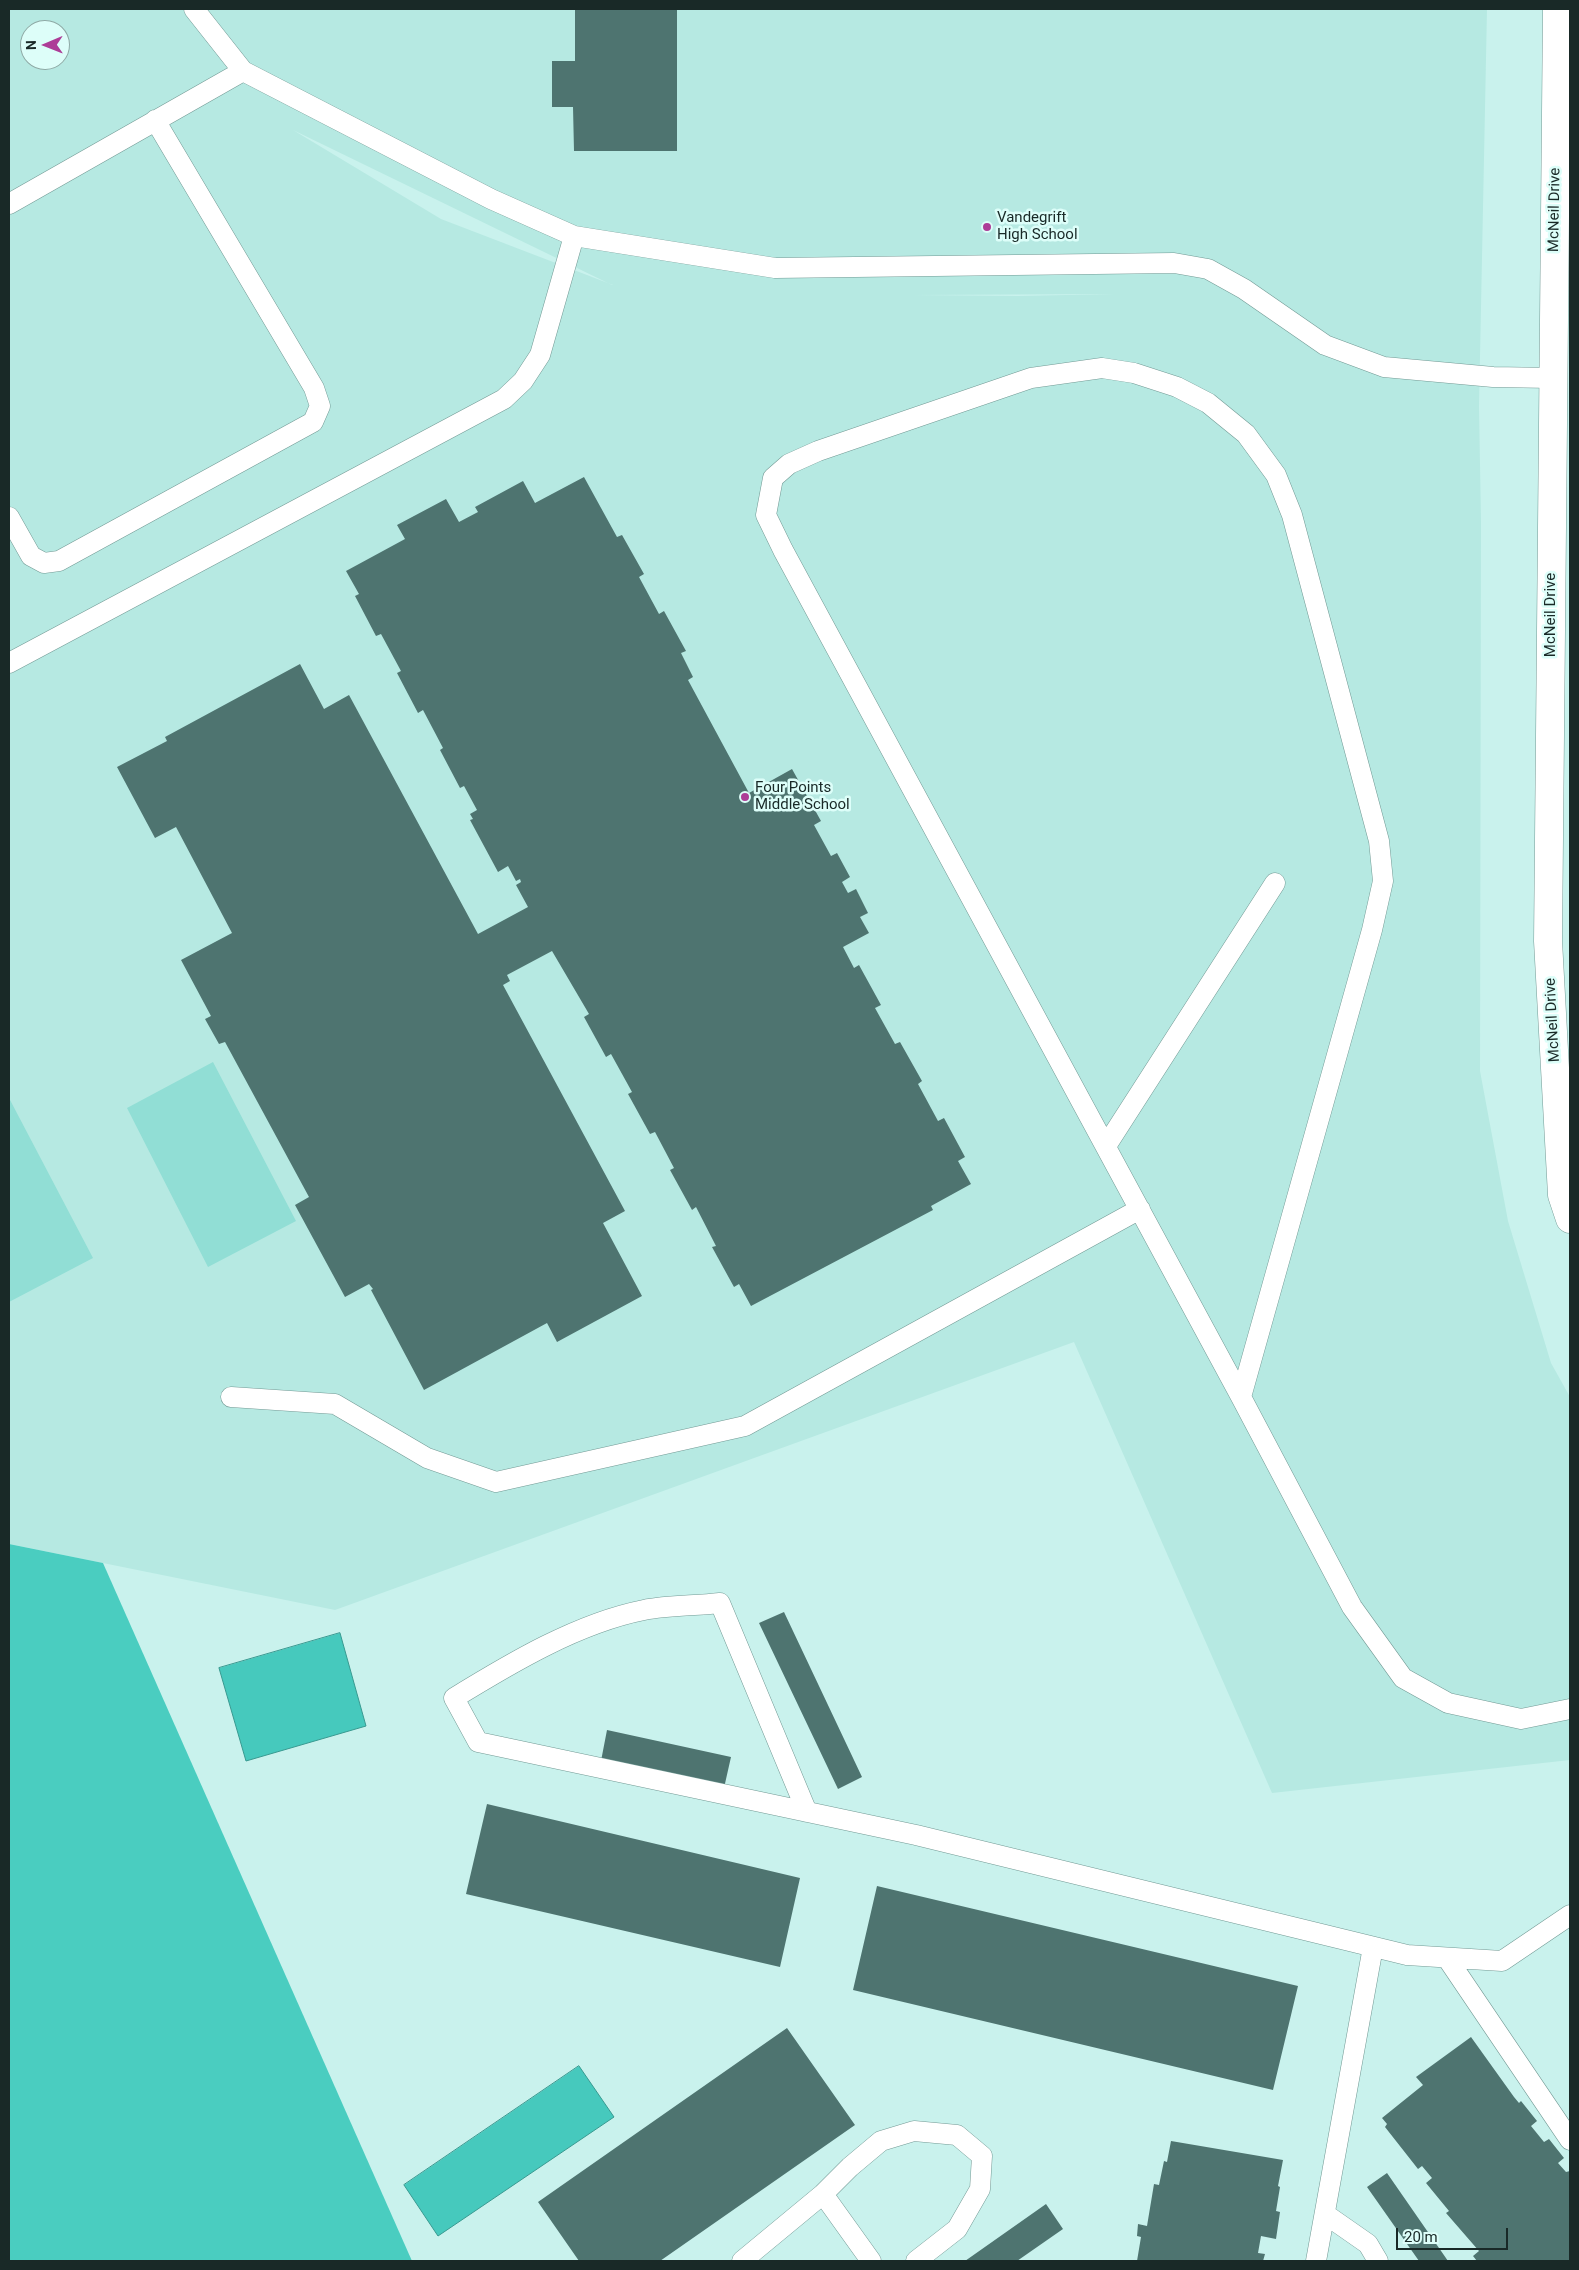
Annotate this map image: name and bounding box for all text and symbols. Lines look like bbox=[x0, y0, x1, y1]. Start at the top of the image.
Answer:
north arrow bbox=[20, 20, 70, 70]
text: N bbox=[23, 40, 39, 50]
street label: McNeil Drive bbox=[1545, 168, 1565, 252]
place label: Vandegrift High School bbox=[997, 209, 1078, 244]
marker: Vandegrift High School bbox=[981, 221, 993, 233]
street label: McNeil Drive bbox=[1542, 573, 1560, 657]
place label: Four Points Middle School bbox=[755, 779, 850, 814]
marker: Four Points Middle School bbox=[739, 791, 751, 803]
street label: McNeil Drive bbox=[1542, 977, 1564, 1063]
scale bar bbox=[1399, 2218, 1512, 2250]
text: 20 m bbox=[1404, 2228, 1438, 2246]

